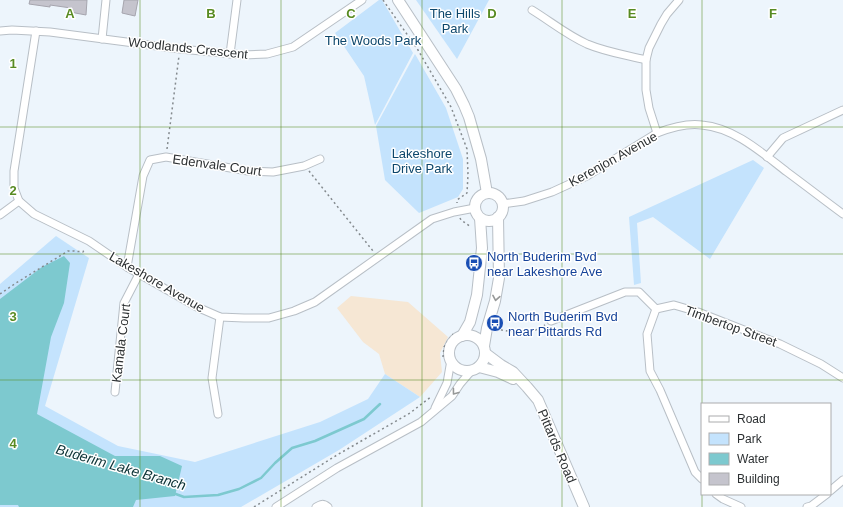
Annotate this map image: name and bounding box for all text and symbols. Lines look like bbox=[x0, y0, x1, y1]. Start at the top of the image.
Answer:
text: A bbox=[65, 6, 75, 21]
text: B bbox=[206, 6, 216, 21]
text: C bbox=[346, 6, 356, 21]
park label: The Hills Park bbox=[430, 6, 481, 36]
text: D bbox=[487, 6, 497, 21]
text: E bbox=[628, 6, 637, 21]
text: F bbox=[769, 6, 777, 21]
park label: The Woods Park bbox=[325, 33, 422, 48]
street label: Woodlands Crescent bbox=[127, 34, 249, 62]
text: 1 bbox=[9, 56, 17, 71]
street label: Kerenjon Avenue bbox=[566, 128, 660, 190]
park label: Lakeshore Drive Park bbox=[392, 146, 453, 176]
street label: Edenvale Court bbox=[172, 151, 263, 179]
text: 2 bbox=[9, 183, 17, 198]
street label: Lakeshore Avenue bbox=[107, 249, 207, 315]
place label: North Buderim Bvd near Lakeshore Ave bbox=[487, 249, 602, 279]
bus stop icon: North Buderim Bvd near Lakeshore Ave bbox=[464, 253, 484, 273]
one-way arrow bbox=[492, 294, 500, 301]
street label: Kamala Court bbox=[109, 302, 133, 383]
street label: Timbertop Street bbox=[683, 302, 779, 350]
text: 3 bbox=[9, 309, 17, 324]
place label: North Buderim Bvd near Pittards Rd bbox=[508, 309, 618, 339]
bus stop icon: North Buderim Bvd near Pittards Rd bbox=[485, 313, 505, 333]
one-way arrow bbox=[452, 387, 459, 394]
legend bbox=[701, 403, 831, 495]
street label: Pittards Road bbox=[535, 407, 579, 485]
text: Road bbox=[737, 412, 766, 426]
text: Park bbox=[737, 432, 763, 446]
text: 4 bbox=[9, 436, 17, 451]
water label: Buderim Lake Branch bbox=[54, 441, 188, 493]
text: Water bbox=[737, 452, 769, 466]
text: Building bbox=[737, 472, 780, 486]

